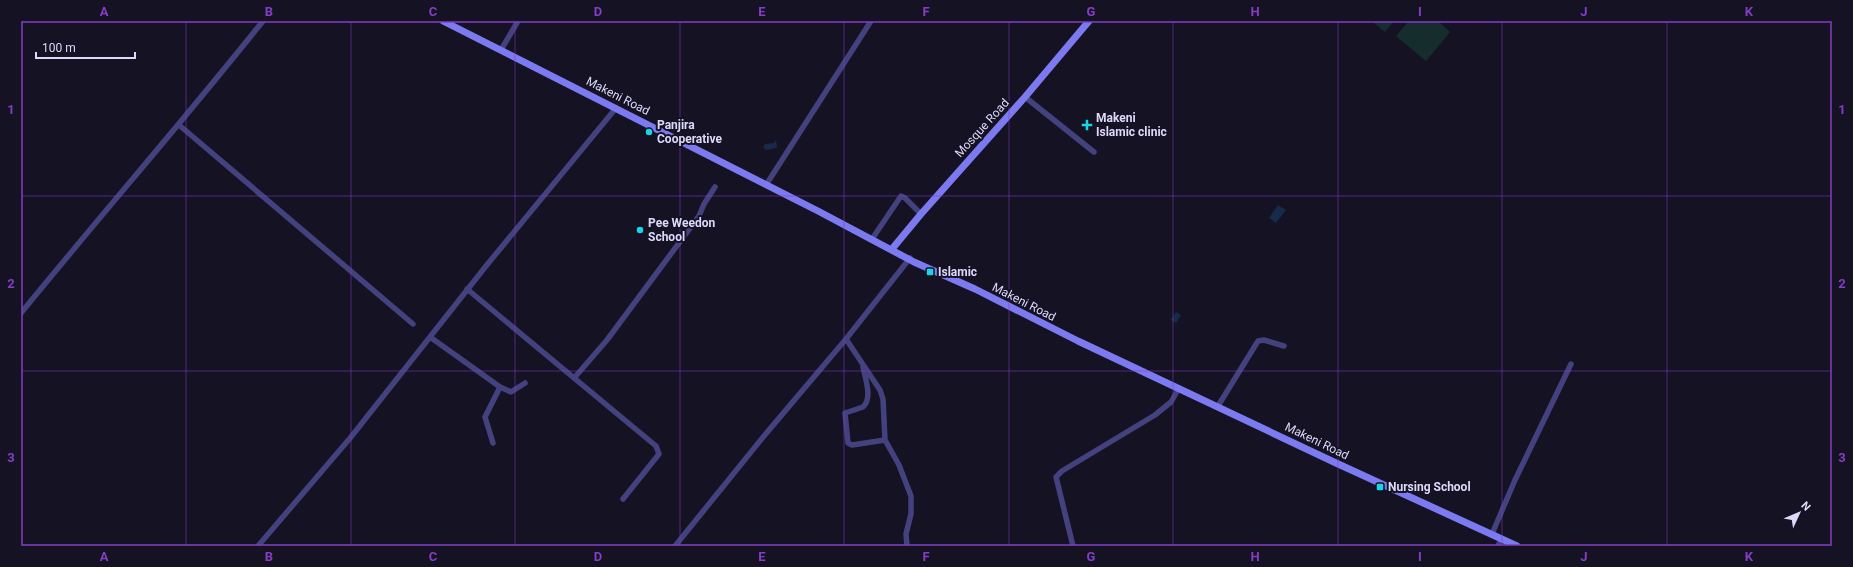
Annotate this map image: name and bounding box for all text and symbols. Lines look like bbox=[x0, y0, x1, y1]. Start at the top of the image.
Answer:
text: A bbox=[100, 4, 109, 19]
text: B bbox=[265, 4, 273, 19]
text: C bbox=[429, 4, 438, 19]
text: D bbox=[594, 4, 602, 19]
text: E bbox=[758, 4, 766, 19]
text: F bbox=[922, 4, 930, 19]
text: G bbox=[1087, 4, 1096, 19]
text: H bbox=[1250, 4, 1260, 19]
text: I bbox=[1418, 4, 1422, 19]
text: J bbox=[1580, 4, 1588, 19]
text: K bbox=[1745, 4, 1754, 19]
scale bar bbox=[36, 34, 135, 60]
text: 100 m bbox=[42, 41, 76, 55]
street label: Makeni Road bbox=[584, 74, 652, 118]
street label: Mosque Road bbox=[952, 96, 1012, 160]
text: 1 bbox=[7, 102, 15, 117]
text: 1 bbox=[1838, 102, 1846, 117]
place label: Makeni Islamic clinic bbox=[1096, 111, 1167, 139]
place label: Panjira Cooperative bbox=[657, 118, 722, 146]
marker: Makeni Islamic clinic bbox=[1081, 119, 1093, 131]
marker: Panjira Cooperative bbox=[644, 127, 654, 137]
place label: Pee Weedon School bbox=[648, 216, 715, 244]
marker: Pee Weedon School bbox=[635, 225, 645, 235]
place label: Islamic bbox=[938, 265, 977, 279]
marker: Islamic bbox=[925, 267, 935, 277]
text: 2 bbox=[7, 276, 15, 291]
text: 2 bbox=[1838, 276, 1846, 291]
street label: Makeni Road bbox=[990, 280, 1058, 324]
street label: Makeni Road bbox=[1283, 419, 1351, 463]
text: 3 bbox=[7, 450, 15, 465]
text: 3 bbox=[1838, 450, 1846, 465]
place label: Nursing School bbox=[1388, 480, 1471, 494]
marker: Nursing School bbox=[1375, 482, 1385, 492]
north arrow bbox=[1779, 493, 1819, 533]
text: N bbox=[1798, 499, 1813, 514]
text: A bbox=[100, 549, 109, 564]
text: B bbox=[265, 549, 273, 564]
text: C bbox=[429, 549, 438, 564]
text: D bbox=[594, 549, 602, 564]
text: E bbox=[758, 549, 766, 564]
text: F bbox=[922, 549, 930, 564]
text: G bbox=[1087, 549, 1096, 564]
text: H bbox=[1250, 549, 1260, 564]
text: I bbox=[1418, 549, 1422, 564]
text: J bbox=[1580, 549, 1588, 564]
text: K bbox=[1745, 549, 1754, 564]

